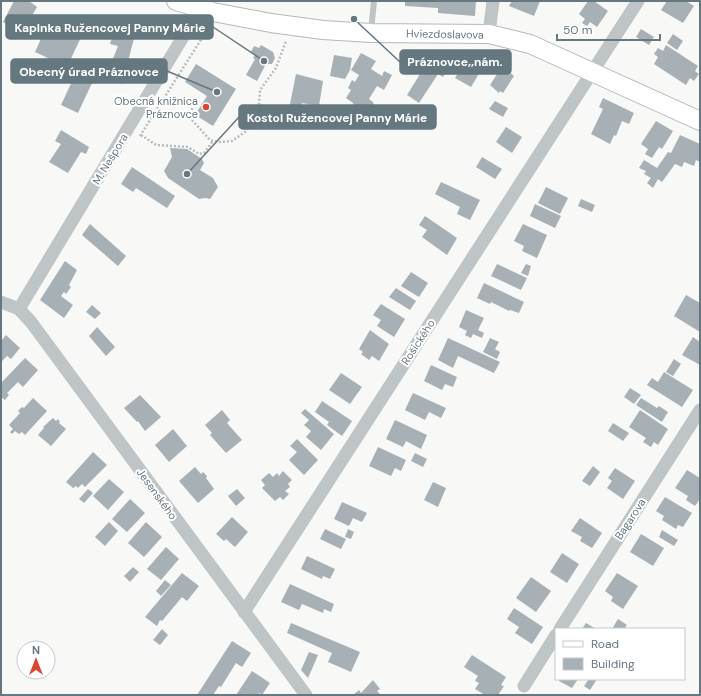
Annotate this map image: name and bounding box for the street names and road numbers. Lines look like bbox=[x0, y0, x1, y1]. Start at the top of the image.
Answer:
street label: Hviezdoslavova bbox=[406, 26, 484, 42]
street label: M. Nešpora bbox=[89, 131, 131, 187]
street label: Rošického bbox=[398, 317, 438, 367]
street label: Jesenského bbox=[134, 466, 180, 522]
street label: Bagarova bbox=[612, 496, 649, 542]

